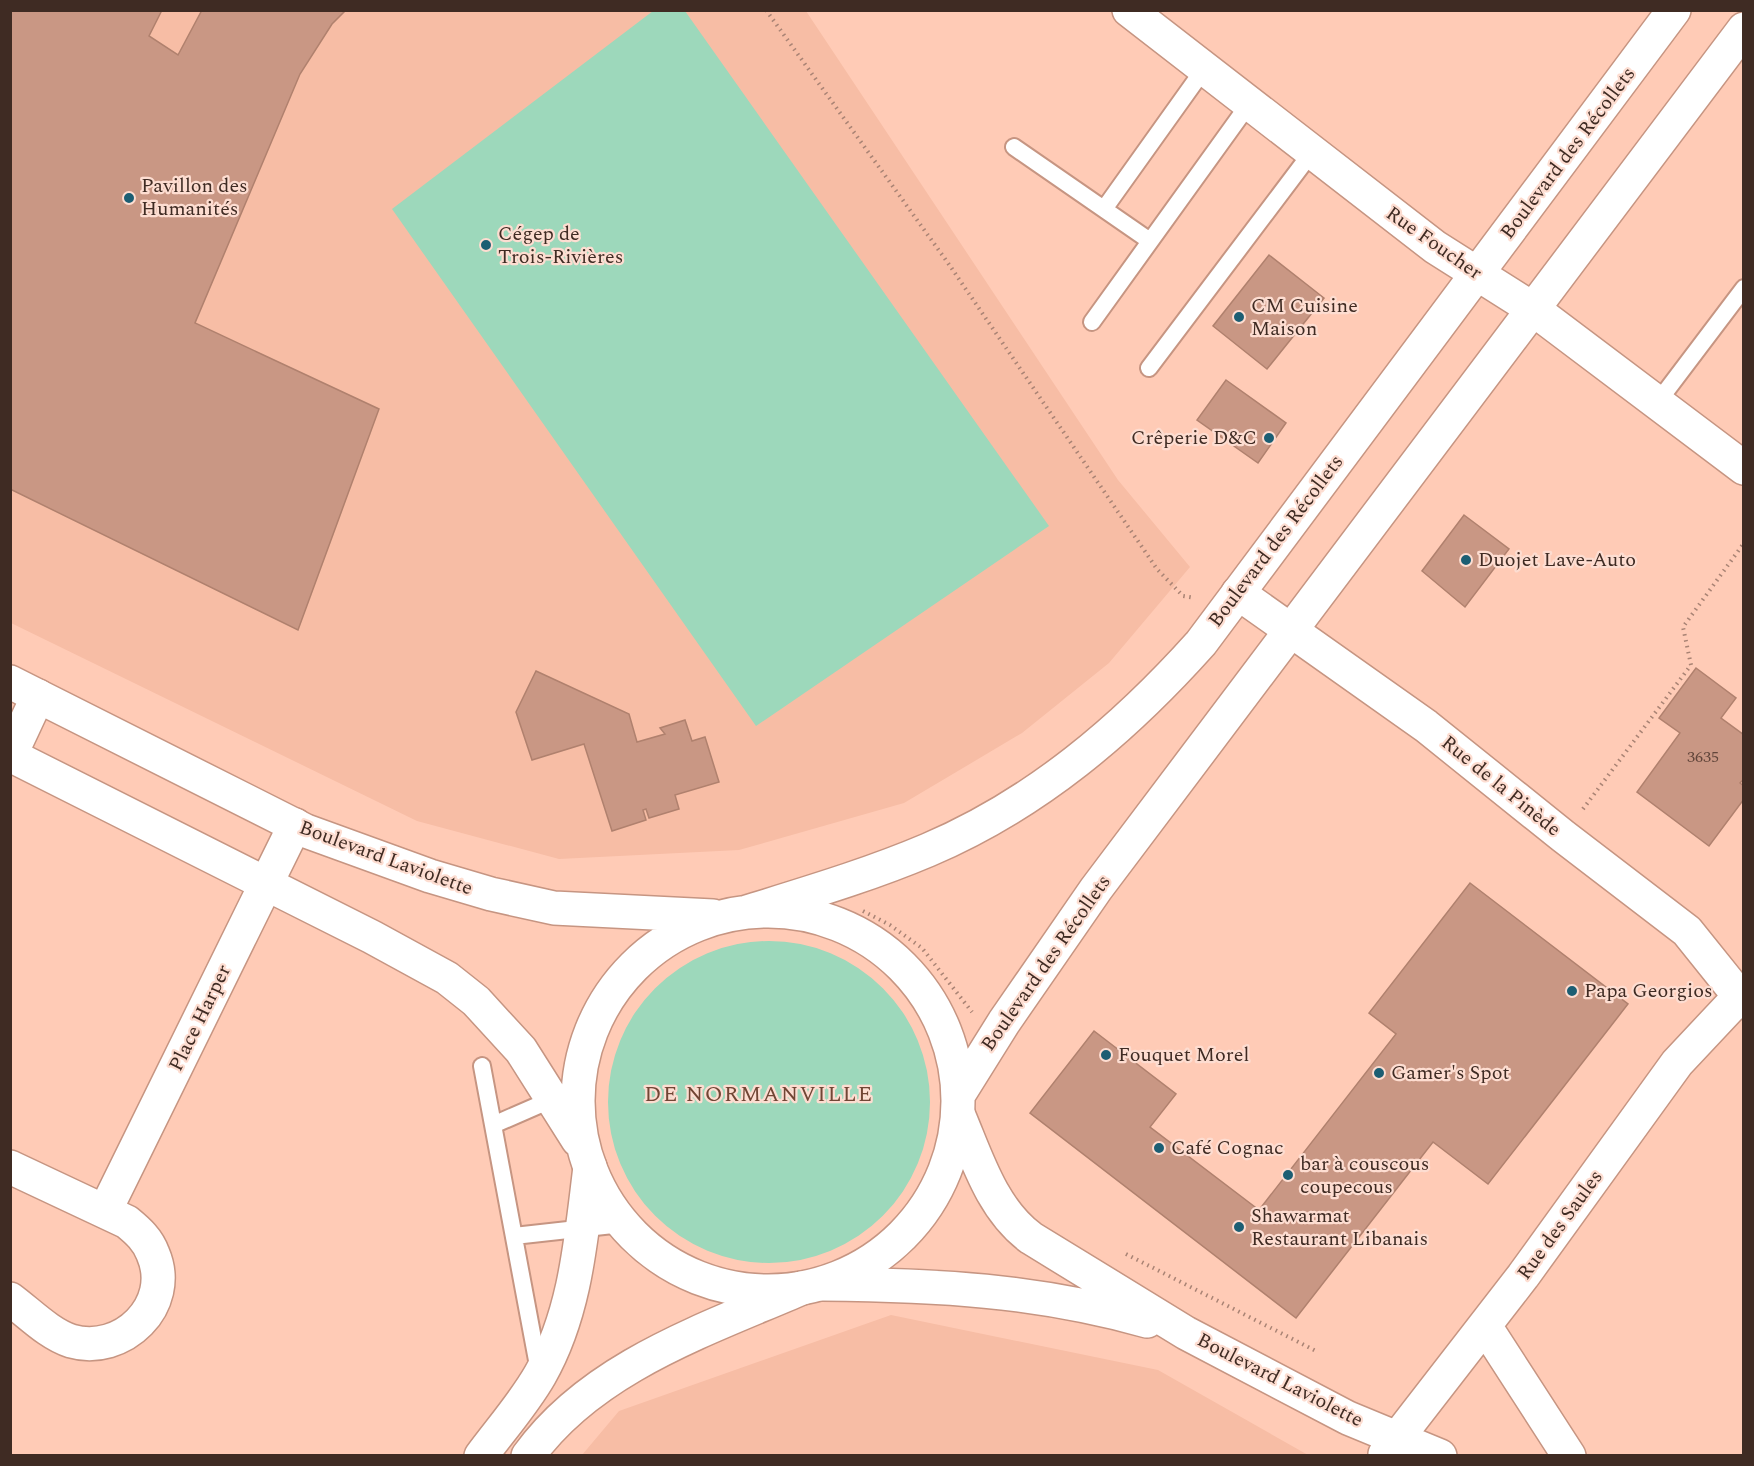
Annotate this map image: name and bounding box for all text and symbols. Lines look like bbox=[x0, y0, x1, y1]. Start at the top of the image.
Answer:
street label: Boulevard des Récollets bbox=[1493, 60, 1643, 246]
place label: Pavillon des Humanités bbox=[141, 171, 248, 224]
marker: Pavillon des Humanités bbox=[122, 191, 136, 205]
street label: Rue Foucher bbox=[1380, 199, 1488, 287]
place label: Cégep de Trois-Rivières bbox=[498, 219, 623, 272]
marker: Cégep de Trois-Rivières bbox=[479, 238, 493, 252]
place label: CM Cuisine Maison bbox=[1251, 291, 1358, 344]
marker: CM Cuisine Maison bbox=[1232, 310, 1246, 324]
place label: Crêperie D&C bbox=[1131, 423, 1257, 453]
marker: Crêperie D&C bbox=[1262, 431, 1276, 445]
street label: Boulevard des Récollets bbox=[1201, 448, 1351, 634]
place label: Duojet Lave-Auto bbox=[1478, 545, 1636, 575]
marker: Duojet Lave-Auto bbox=[1459, 553, 1473, 567]
street label: Rue de la Pinède bbox=[1435, 728, 1567, 844]
house number: 3635 bbox=[1687, 745, 1719, 769]
street label: Boulevard Laviolette bbox=[295, 813, 477, 903]
street label: Boulevard des Récollets bbox=[974, 869, 1118, 1057]
street label: Place Harper bbox=[161, 959, 239, 1077]
place label: Papa Georgios bbox=[1584, 976, 1713, 1006]
marker: Papa Georgios bbox=[1565, 984, 1579, 998]
place label: Fouquet Morel bbox=[1118, 1040, 1249, 1070]
marker: Fouquet Morel bbox=[1099, 1048, 1113, 1062]
place label: Gamer's Spot bbox=[1391, 1058, 1510, 1088]
marker: Gamer's Spot bbox=[1372, 1066, 1386, 1080]
district label: DE NORMANVILLE bbox=[644, 1078, 874, 1111]
place label: Café Cognac bbox=[1171, 1133, 1284, 1163]
marker: Café Cognac bbox=[1152, 1141, 1166, 1155]
place label: bar à couscous coupecous bbox=[1300, 1149, 1429, 1202]
street label: Rue des Saules bbox=[1510, 1164, 1610, 1286]
marker: bar à couscous coupecous bbox=[1281, 1168, 1295, 1182]
place label: Shawarmat Restaurant Libanais bbox=[1251, 1201, 1428, 1254]
marker: Shawarmat Restaurant Libanais bbox=[1232, 1220, 1246, 1234]
street label: Boulevard Laviolette bbox=[1192, 1325, 1368, 1435]

